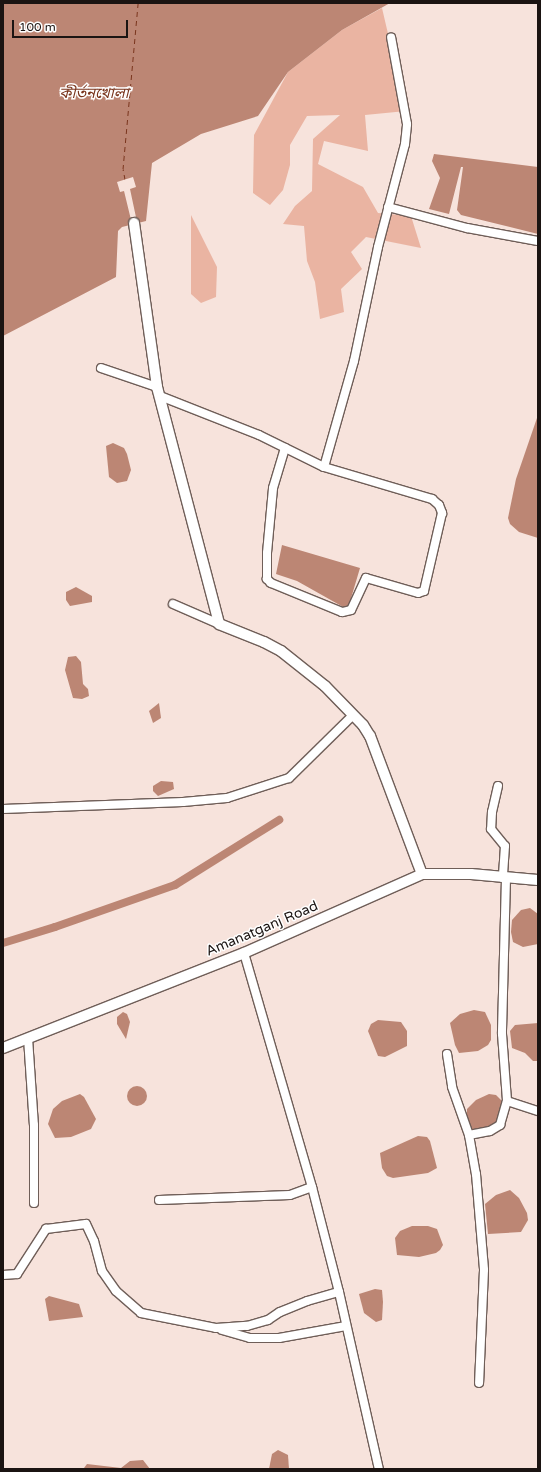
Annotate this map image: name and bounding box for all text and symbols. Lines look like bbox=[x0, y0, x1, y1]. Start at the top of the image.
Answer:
scale bar bbox=[14, 12, 130, 38]
text: 100 m bbox=[19, 20, 56, 34]
water label: কীর্তনখোলা bbox=[59, 85, 129, 103]
street label: Amanatganj Road bbox=[203, 898, 321, 960]

